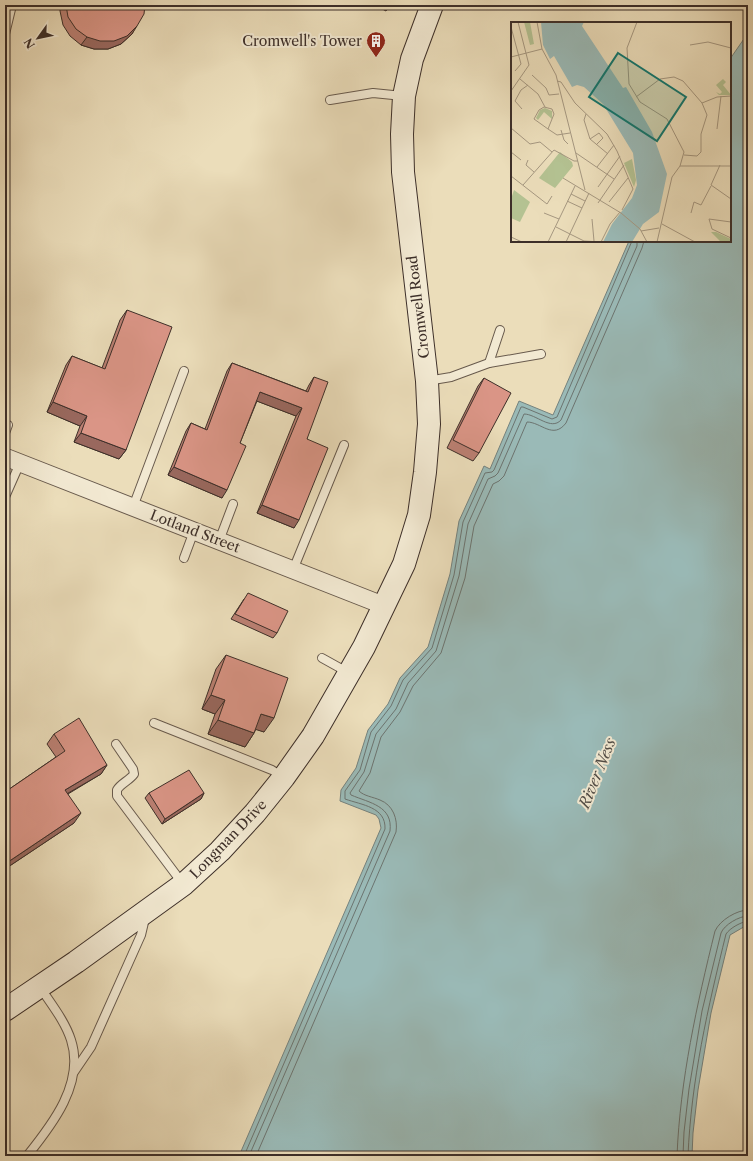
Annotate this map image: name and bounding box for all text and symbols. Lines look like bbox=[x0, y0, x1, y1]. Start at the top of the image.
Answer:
north arrow bbox=[18, 18, 58, 58]
inset map bbox=[511, 22, 731, 242]
building icon: Cromwell's Tower bbox=[365, 30, 387, 58]
place label: Cromwell's Tower bbox=[242, 32, 362, 50]
text: N bbox=[21, 35, 38, 51]
street label: Cromwell Road bbox=[403, 254, 433, 359]
street label: Lotland Street bbox=[147, 506, 243, 556]
water label: River Ness bbox=[574, 735, 620, 812]
street label: Longman Drive bbox=[186, 796, 270, 882]

